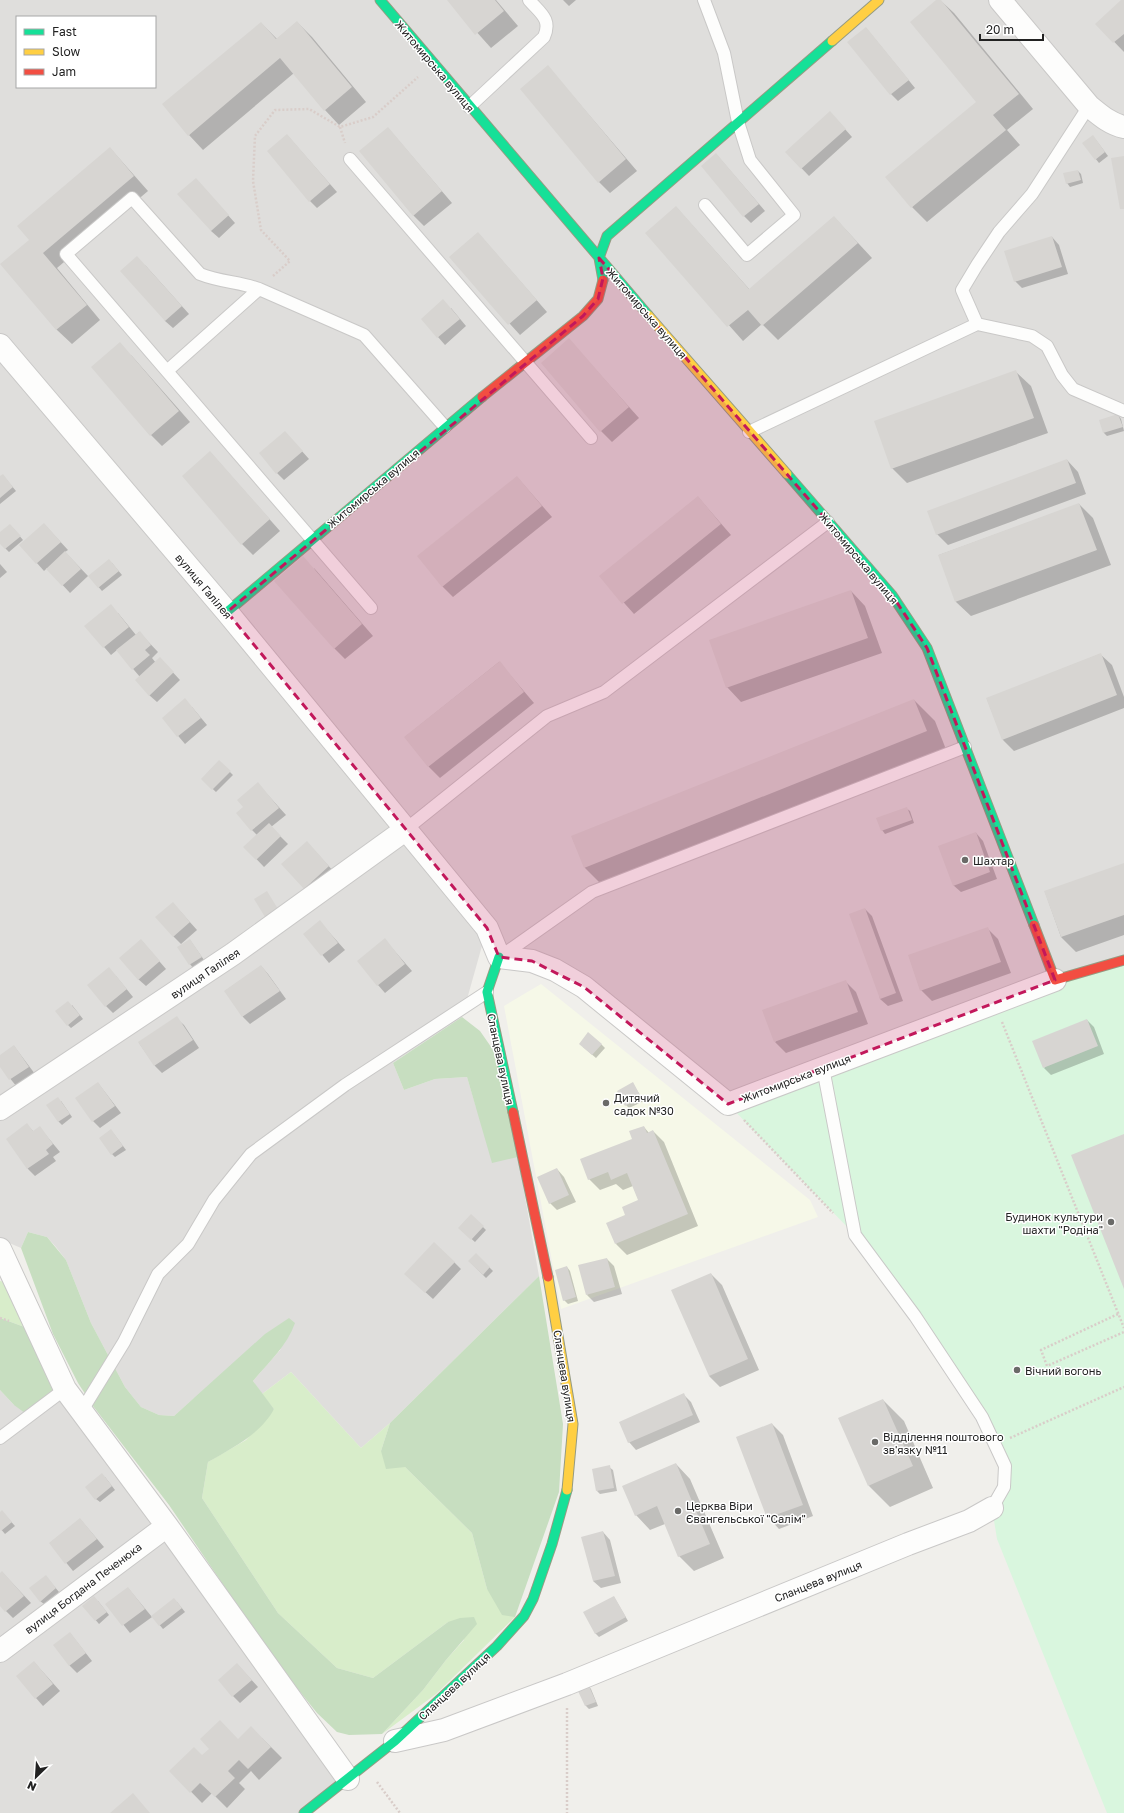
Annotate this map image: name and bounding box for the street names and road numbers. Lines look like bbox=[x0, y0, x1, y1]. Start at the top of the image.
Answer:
street label: Житомирська вулиця bbox=[393, 17, 477, 115]
street label: Житомирська вулиця bbox=[604, 265, 690, 361]
street label: Житомирська вулиця bbox=[324, 446, 422, 530]
street label: Житомирська вулиця bbox=[817, 509, 901, 607]
street label: вулиця Галілея bbox=[173, 551, 235, 621]
street label: вулиця Галілея bbox=[168, 945, 242, 1001]
street label: Сланцева вулиця bbox=[485, 1012, 517, 1106]
street label: Житомирська вулиця bbox=[740, 1051, 852, 1105]
street label: Сланцева вулиця bbox=[551, 1329, 579, 1423]
street label: вулиця Богдана Печенюка bbox=[22, 1540, 144, 1636]
street label: Сланцева вулиця bbox=[772, 1558, 864, 1604]
street label: Сланцева вулиця bbox=[415, 1649, 493, 1723]

